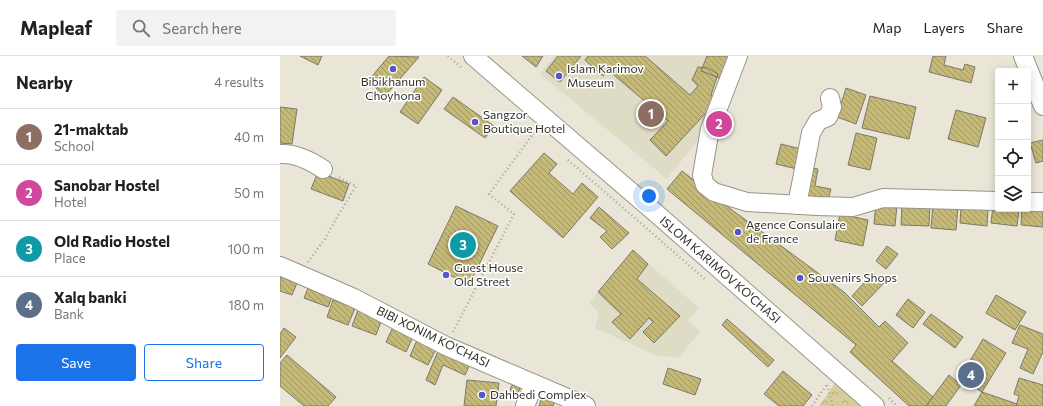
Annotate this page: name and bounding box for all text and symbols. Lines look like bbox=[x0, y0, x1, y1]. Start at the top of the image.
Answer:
search box bbox=[116, 10, 396, 46]
text: Mapleaf bbox=[20, 16, 92, 39]
icon: search bbox=[130, 17, 152, 39]
text: Search here bbox=[162, 19, 242, 37]
text: Map bbox=[873, 19, 901, 36]
text: Layers bbox=[923, 19, 965, 36]
text: Share bbox=[987, 19, 1023, 36]
place label: Islam Karimov Museum bbox=[567, 61, 644, 89]
marker: Bibikhanum Choyhona bbox=[388, 64, 398, 74]
map controls bbox=[995, 68, 1031, 212]
button: + bbox=[995, 68, 1031, 104]
marker: Islam Karimov Museum bbox=[554, 71, 564, 81]
text: Nearby bbox=[16, 72, 73, 93]
text: 4 results bbox=[214, 74, 264, 90]
place label: Bibikhanum Choyhona bbox=[361, 74, 425, 102]
pin: 1 bbox=[638, 99, 664, 129]
button: − bbox=[995, 104, 1031, 140]
place label: Sangzor Boutique Hotel bbox=[483, 107, 565, 135]
pin: 2 bbox=[706, 109, 732, 139]
marker: Sangzor Boutique Hotel bbox=[470, 117, 480, 127]
text: 21-maktab bbox=[54, 120, 128, 138]
text: 1 bbox=[26, 129, 32, 145]
text: 40 m bbox=[234, 129, 264, 145]
text: School bbox=[54, 138, 94, 154]
button: locate bbox=[995, 140, 1031, 176]
text: Sanobar Hostel bbox=[54, 176, 160, 194]
button: layers bbox=[995, 176, 1031, 212]
text: 2 bbox=[25, 185, 33, 201]
text: 50 m bbox=[234, 185, 264, 201]
your location bbox=[639, 186, 659, 206]
text: Hotel bbox=[54, 194, 87, 210]
street label: ISLOM KARIMOV KO'CHASI bbox=[657, 213, 784, 325]
place label: Agence Consulaire de France bbox=[746, 217, 846, 245]
marker: Agence Consulaire de France bbox=[733, 227, 743, 237]
pin: 3 bbox=[450, 230, 476, 260]
text: Old Radio Hostel bbox=[54, 232, 170, 250]
text: 3 bbox=[25, 241, 33, 257]
text: 100 m bbox=[228, 241, 264, 257]
text: Place bbox=[54, 250, 86, 266]
place label: Guest House Old Street bbox=[454, 260, 523, 288]
marker: Guest House Old Street bbox=[441, 270, 451, 280]
place label: Souvenirs Shops bbox=[808, 270, 897, 284]
marker: Souvenirs Shops bbox=[795, 273, 805, 283]
text: Xalq banki bbox=[54, 288, 127, 306]
text: 4 bbox=[25, 297, 33, 313]
text: 180 m bbox=[228, 297, 264, 313]
street label: BIBI XONIM KO'CHASI bbox=[375, 303, 492, 370]
text: Bank bbox=[54, 306, 84, 322]
button: Save bbox=[16, 344, 136, 381]
button: Share bbox=[144, 344, 264, 381]
pin: 4 bbox=[958, 360, 984, 390]
place label: Dahbedi Complex bbox=[490, 387, 587, 401]
marker: Dahbedi Complex bbox=[477, 390, 487, 400]

